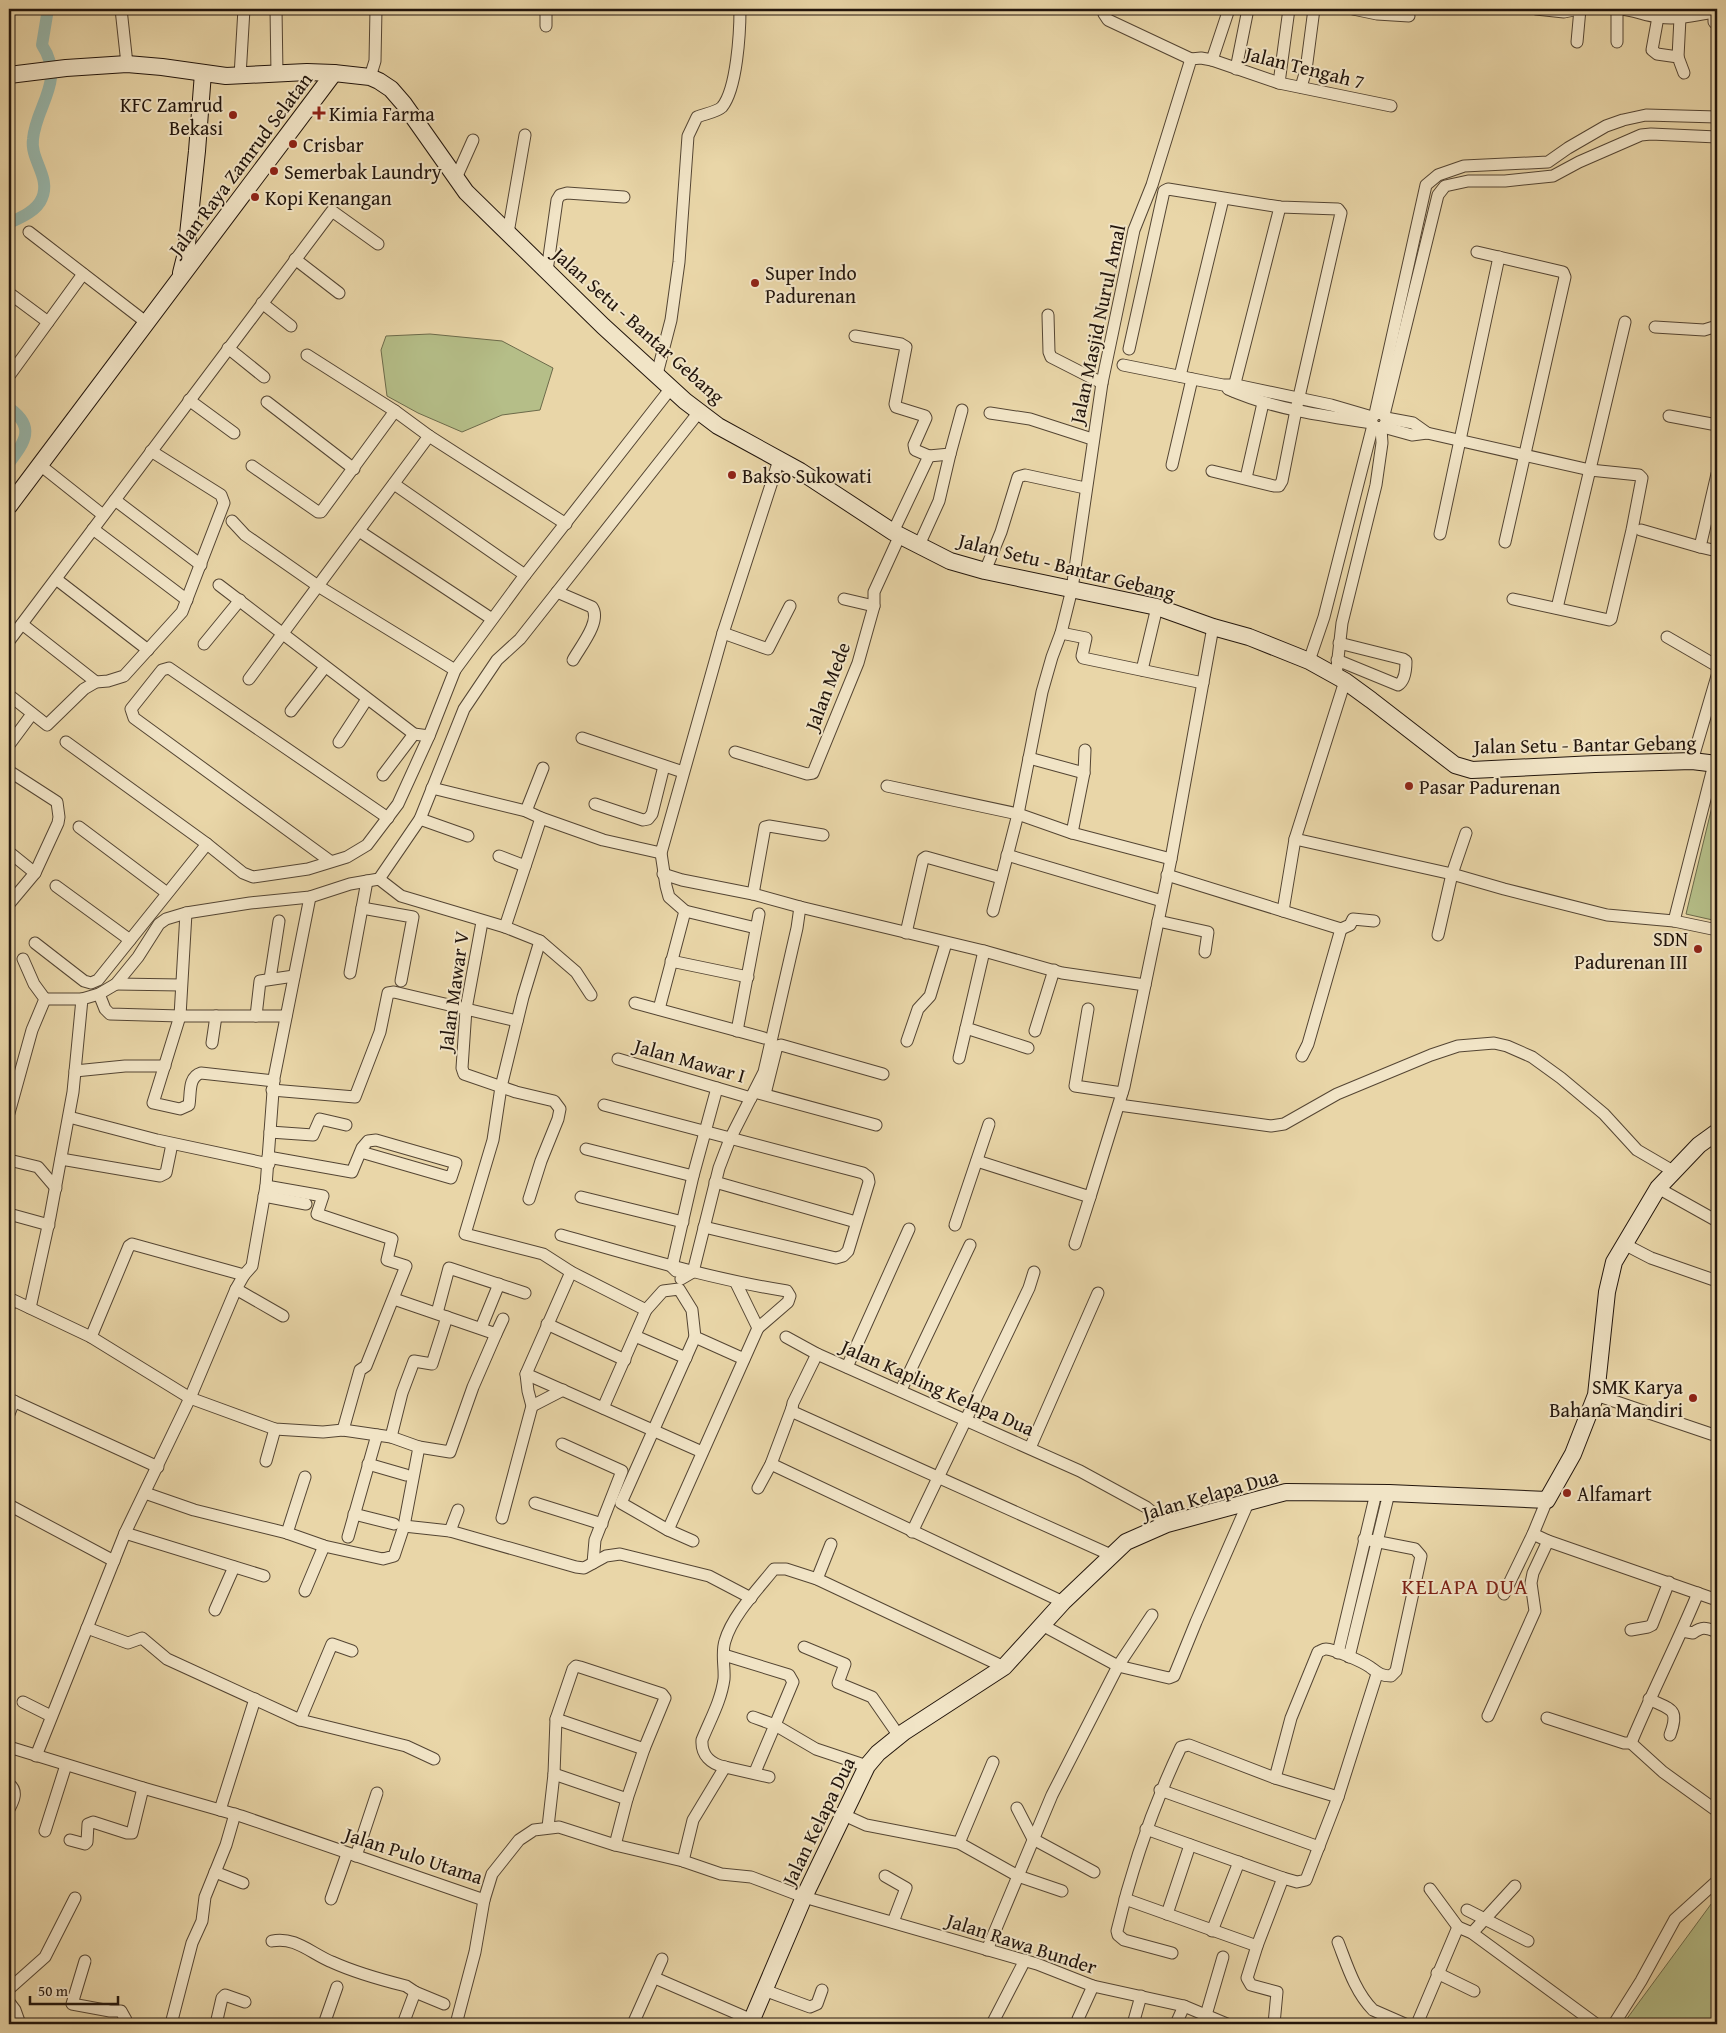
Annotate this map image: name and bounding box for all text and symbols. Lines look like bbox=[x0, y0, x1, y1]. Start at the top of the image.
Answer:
street label: Jalan Tengah 7 bbox=[1239, 37, 1368, 96]
street label: Jalan Raya Zamrud Selatan bbox=[159, 66, 319, 264]
place label: KFC Zamrud Bekasi bbox=[120, 90, 223, 142]
place label: Kimia Farma bbox=[329, 99, 435, 128]
marker: Kimia Farma bbox=[313, 107, 325, 119]
marker: KFC Zamrud Bekasi bbox=[227, 109, 239, 121]
place label: Crisbar bbox=[303, 130, 364, 159]
marker: Crisbar bbox=[287, 138, 299, 150]
place label: Semerbak Laundry bbox=[284, 157, 442, 186]
marker: Semerbak Laundry bbox=[268, 165, 280, 177]
place label: Kopi Kenangan bbox=[265, 183, 392, 212]
marker: Kopi Kenangan bbox=[249, 191, 261, 203]
street label: Jalan Masjid Nurul Amal bbox=[1061, 221, 1132, 429]
street label: Jalan Setu - Bantar Gebang bbox=[544, 238, 731, 410]
place label: Super Indo Padurenan bbox=[765, 258, 857, 310]
marker: Super Indo Padurenan bbox=[749, 277, 761, 289]
place label: Bakso Sukowati bbox=[742, 461, 872, 490]
marker: Bakso Sukowati bbox=[726, 469, 738, 481]
street label: Jalan Setu - Bantar Gebang bbox=[953, 524, 1179, 607]
street label: Jalan Mede bbox=[796, 638, 857, 737]
street label: Jalan Setu - Bantar Gebang bbox=[1471, 728, 1697, 760]
place label: Pasar Padurenan bbox=[1419, 772, 1560, 801]
marker: Pasar Padurenan bbox=[1403, 780, 1415, 792]
place label: SDN Padurenan III bbox=[1574, 924, 1688, 976]
street label: Jalan Mawar V bbox=[430, 929, 476, 1056]
marker: SDN Padurenan III bbox=[1692, 943, 1704, 955]
street label: Jalan Mawar I bbox=[628, 1030, 749, 1090]
street label: Jalan Kapling Kelapa Dua bbox=[834, 1330, 1040, 1443]
place label: SMK Karya Bahana Mandiri bbox=[1549, 1372, 1684, 1424]
marker: SMK Karya Bahana Mandiri bbox=[1687, 1392, 1699, 1404]
street label: Jalan Kelapa Dua bbox=[1136, 1461, 1282, 1528]
place label: Alfamart bbox=[1577, 1479, 1652, 1508]
marker: Alfamart bbox=[1561, 1487, 1573, 1499]
district label: KELAPA DUA bbox=[1401, 1570, 1529, 1602]
street label: Jalan Kelapa Dua bbox=[773, 1751, 862, 1893]
street label: Jalan Pulo Utama bbox=[338, 1818, 487, 1891]
street label: Jalan Rawa Bunder bbox=[940, 1904, 1101, 1981]
scale bar bbox=[30, 1973, 118, 2005]
text: 50 m bbox=[38, 1980, 69, 2001]

